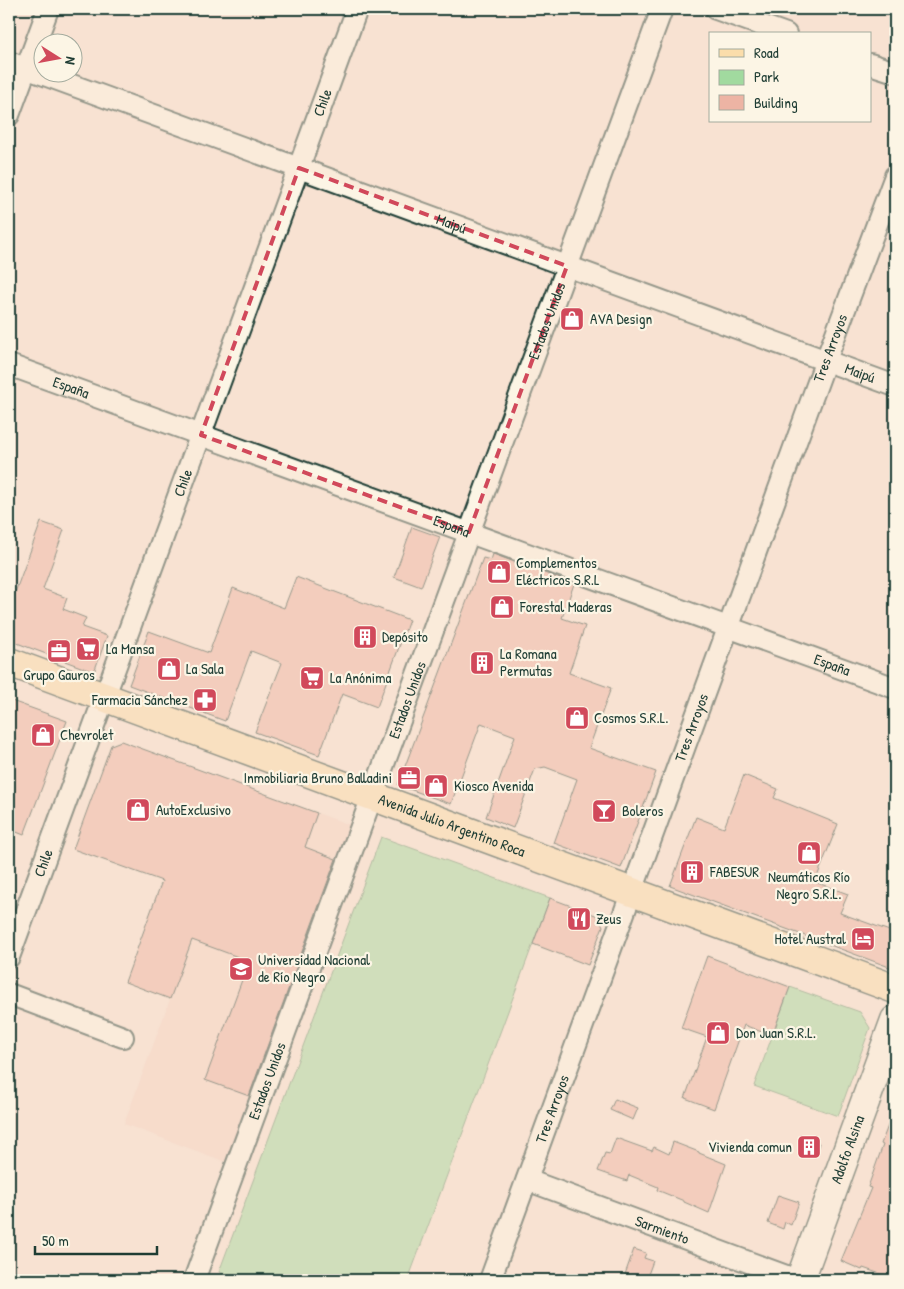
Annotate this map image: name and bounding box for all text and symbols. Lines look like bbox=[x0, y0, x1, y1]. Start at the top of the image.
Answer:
north arrow bbox=[32, 32, 82, 82]
legend bbox=[709, 32, 872, 122]
text: Road bbox=[754, 42, 779, 63]
text: N bbox=[61, 55, 81, 67]
text: Park bbox=[754, 66, 779, 87]
street label: Chile bbox=[307, 86, 337, 119]
text: Building bbox=[754, 92, 798, 113]
street label: Maipú bbox=[434, 208, 470, 238]
street label: Estados Unidos bbox=[523, 279, 571, 362]
shop icon: AVA Design bbox=[559, 306, 585, 332]
place label: AVA Design bbox=[590, 308, 652, 329]
street label: Tres Arroyos bbox=[808, 311, 852, 385]
street label: Maipú bbox=[842, 358, 878, 388]
street label: España bbox=[50, 371, 92, 403]
street label: Chile bbox=[168, 466, 197, 499]
street label: España bbox=[431, 510, 473, 542]
place label: Complementos Eléctricos S.R.L bbox=[516, 552, 600, 590]
shop icon: Complementos Eléctricos S.R.L bbox=[486, 559, 512, 585]
shop icon: Forestal Maderas bbox=[489, 594, 515, 620]
place label: Forestal Maderas bbox=[519, 596, 612, 617]
building icon: Depósito bbox=[352, 624, 378, 650]
place label: Depósito bbox=[382, 626, 428, 647]
supermarket icon: La Mansa bbox=[75, 636, 101, 662]
office icon: Grupo Gauros bbox=[46, 638, 72, 664]
place label: La Mansa bbox=[106, 638, 154, 659]
place label: La Romana Permutas bbox=[500, 643, 557, 681]
street label: España bbox=[811, 648, 853, 681]
building icon: La Romana Permutas bbox=[469, 650, 495, 676]
shop icon: La Sala bbox=[156, 656, 182, 682]
place label: La Sala bbox=[186, 658, 224, 679]
street label: Estados Unidos bbox=[383, 658, 431, 741]
place label: Grupo Gauros bbox=[23, 664, 95, 685]
supermarket icon: La Anónima bbox=[299, 665, 325, 691]
place label: La Anónima bbox=[330, 667, 391, 688]
pharmacy icon: Farmacia Sánchez bbox=[192, 687, 218, 713]
place label: Farmacia Sánchez bbox=[91, 689, 189, 710]
street label: Tres Arroyos bbox=[669, 690, 713, 765]
shop icon: Cosmos S.R.L. bbox=[564, 705, 590, 731]
place label: Cosmos S.R.L. bbox=[594, 707, 668, 728]
shop icon: Chevrolet bbox=[30, 722, 56, 748]
place label: Chevrolet bbox=[60, 724, 114, 745]
office icon: Inmobiliaria Bruno Balladini bbox=[396, 765, 422, 791]
place label: Inmobiliaria Bruno Balladini bbox=[243, 767, 392, 788]
shop icon: Kiosco Avenida bbox=[423, 773, 449, 799]
place label: Kiosco Avenida bbox=[454, 775, 534, 796]
street label: Avenida Julio Argentino Roca bbox=[376, 788, 528, 862]
shop icon: AutoExclusivo bbox=[125, 797, 151, 823]
bar icon: Boleros bbox=[591, 798, 617, 824]
place label: AutoExclusivo bbox=[156, 799, 231, 820]
place label: Boleros bbox=[622, 800, 663, 821]
shop icon: Neumáticos Río Negro S.R.L. bbox=[796, 840, 822, 866]
street label: Chile bbox=[28, 846, 58, 880]
building icon: FABESUR bbox=[679, 859, 705, 885]
place label: FABESUR bbox=[709, 861, 759, 882]
place label: Neumáticos Río Negro S.R.L. bbox=[768, 866, 850, 904]
restaurant icon: Zeus bbox=[566, 906, 592, 932]
place label: Zeus bbox=[596, 908, 622, 929]
hotel icon: Hotel Austral bbox=[850, 926, 876, 952]
place label: Hotel Austral bbox=[774, 928, 846, 949]
place label: Universidad Nacional de Río Negro bbox=[258, 949, 370, 987]
school or university icon: Universidad Nacional de Río Negro bbox=[228, 956, 254, 982]
shop icon: Don Juan S.R.L. bbox=[705, 1020, 731, 1046]
place label: Don Juan S.R.L. bbox=[736, 1022, 816, 1043]
street label: Estados Unidos bbox=[243, 1039, 291, 1122]
street label: Tres Arroyos bbox=[530, 1072, 574, 1146]
street label: Adolfo Alsina bbox=[825, 1112, 869, 1186]
building icon: Vivienda comun bbox=[796, 1134, 822, 1160]
place label: Vivienda comun bbox=[708, 1136, 792, 1157]
street label: Sarmiento bbox=[632, 1210, 692, 1249]
scale bar bbox=[35, 1224, 158, 1256]
text: 50 m bbox=[42, 1230, 69, 1251]

